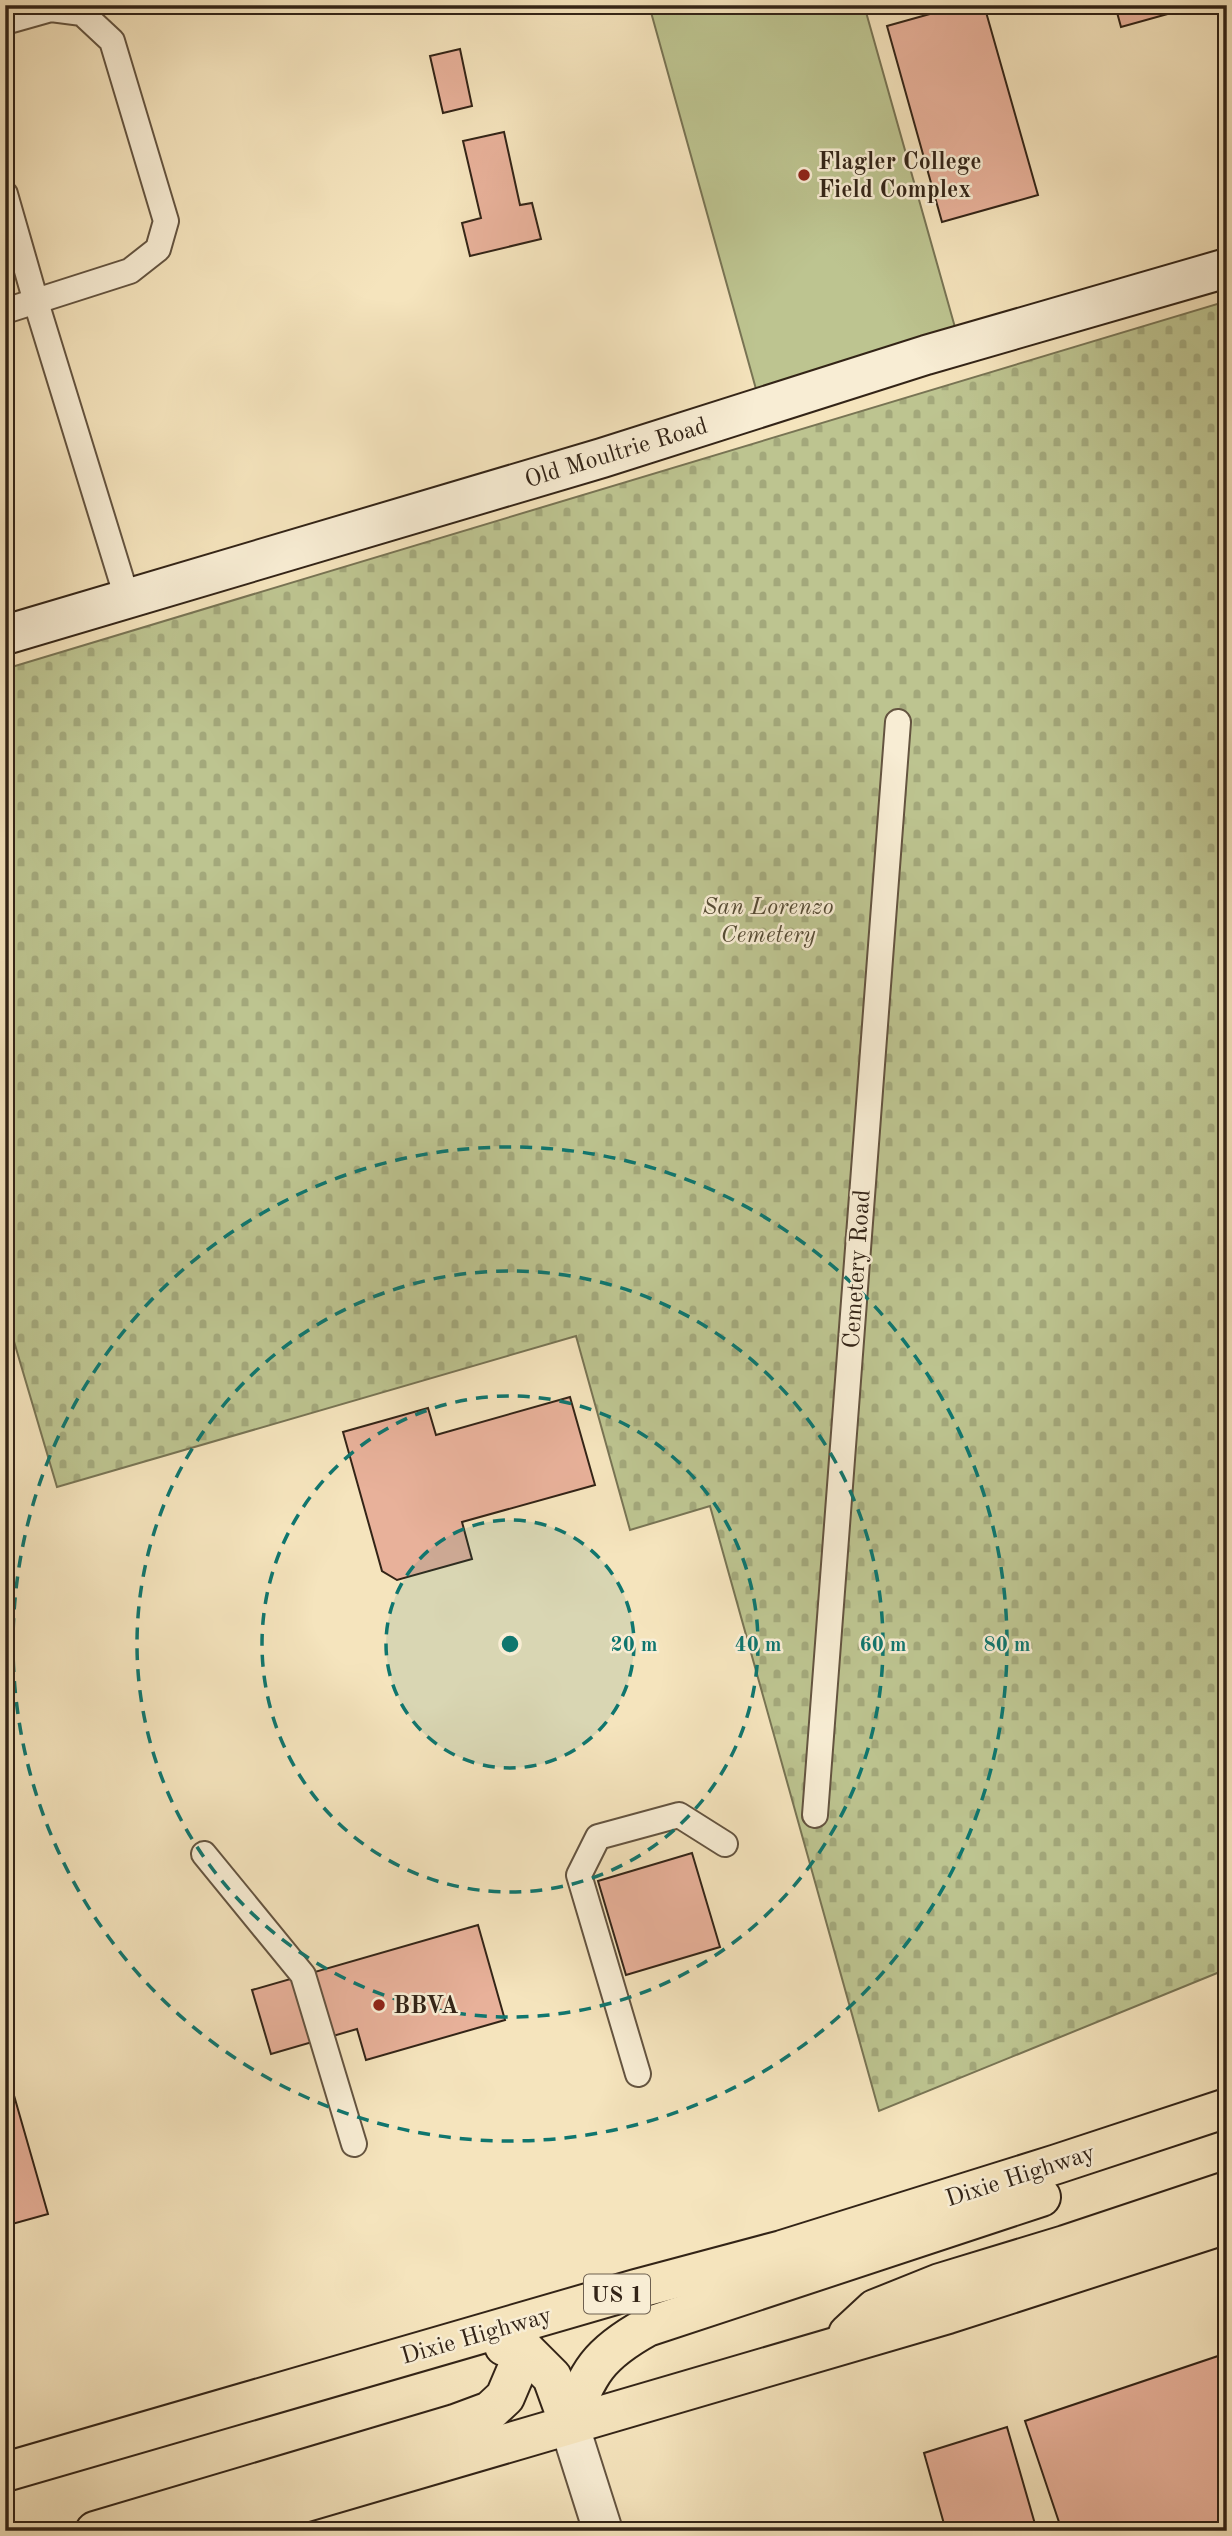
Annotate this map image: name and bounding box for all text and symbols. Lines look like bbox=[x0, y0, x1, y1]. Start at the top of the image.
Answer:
place label: Flagler College Field Complex bbox=[818, 151, 982, 203]
marker: Flagler College Field Complex bbox=[796, 167, 812, 183]
street label: Old Moultrie Road bbox=[522, 415, 711, 493]
park label: San Lorenzo Cemetery bbox=[702, 896, 834, 948]
street label: Cemetery Road bbox=[840, 1189, 876, 1349]
centre of rings bbox=[498, 1632, 522, 1656]
text: 20 m bbox=[610, 1635, 658, 1656]
text: 40 m bbox=[734, 1635, 782, 1656]
text: 60 m bbox=[859, 1635, 907, 1656]
text: 80 m bbox=[983, 1635, 1031, 1656]
place label: BBVA bbox=[393, 1995, 459, 2019]
marker: BBVA bbox=[371, 1997, 387, 2013]
street label: Dixie Highway bbox=[943, 2141, 1098, 2212]
road number: US 1 bbox=[584, 2274, 650, 2314]
street label: Dixie Highway bbox=[399, 2304, 555, 2370]

